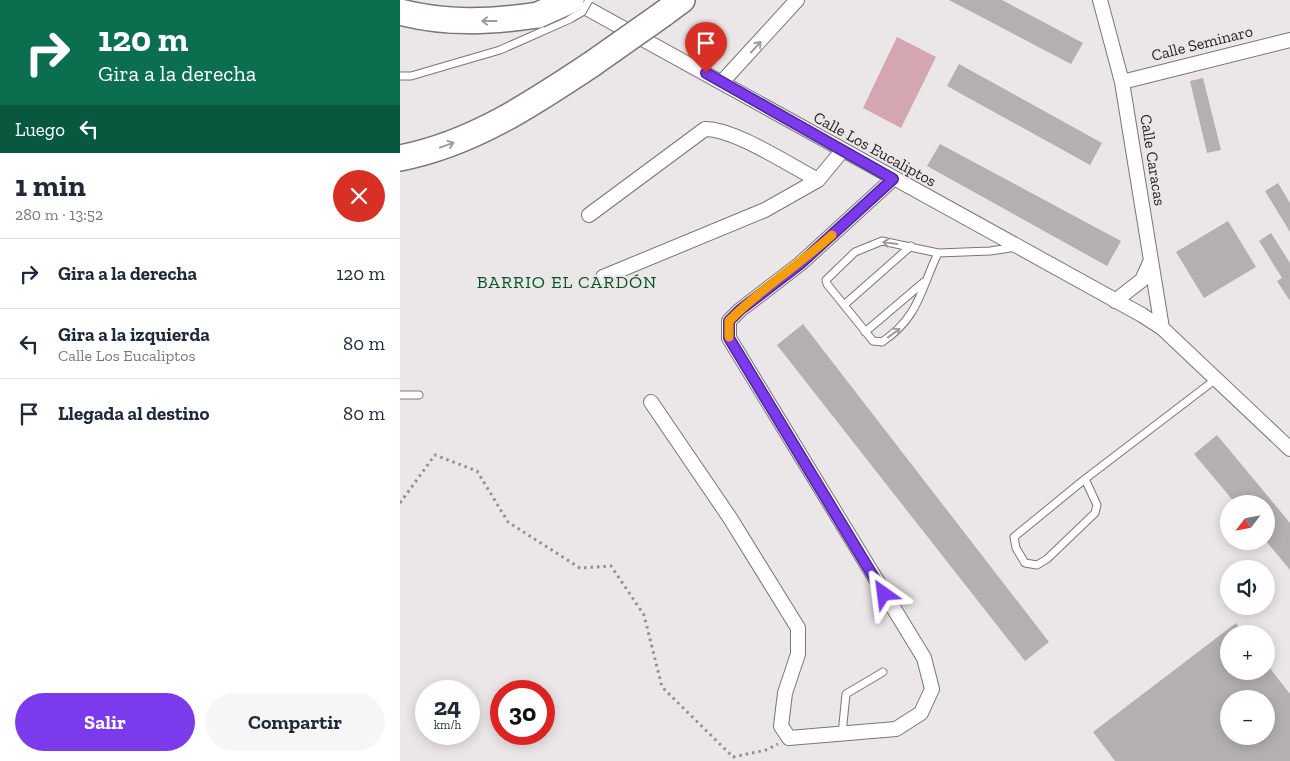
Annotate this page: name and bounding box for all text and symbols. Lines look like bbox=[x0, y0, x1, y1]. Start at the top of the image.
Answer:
one-way arrow bbox=[482, 16, 498, 26]
text: 120 m bbox=[98, 18, 188, 60]
icon: right bbox=[15, 20, 80, 85]
street label: Calle Seminaro bbox=[1149, 21, 1255, 65]
pin bbox=[685, 22, 727, 73]
icon: arrive bbox=[692, 29, 720, 57]
one-way arrow bbox=[750, 40, 762, 53]
text: Gira a la derecha bbox=[98, 60, 256, 87]
street label: Calle Los Eucaliptos bbox=[810, 107, 940, 191]
street label: Calle Caracas bbox=[1136, 113, 1170, 207]
icon: left bbox=[75, 115, 103, 143]
text: Luego bbox=[15, 118, 65, 141]
one-way arrow bbox=[439, 140, 454, 149]
text: 1 min bbox=[15, 168, 86, 204]
button: close bbox=[333, 170, 385, 222]
text: 280 m · 13:52 bbox=[15, 205, 103, 224]
one-way arrow bbox=[883, 237, 899, 247]
icon: right bbox=[15, 260, 43, 288]
text: Gira a la derecha bbox=[58, 262, 197, 285]
text: 120 m bbox=[336, 262, 385, 285]
district label: BARRIO EL CARDÓN bbox=[477, 271, 657, 293]
text: Gira a la izquierda bbox=[58, 323, 210, 346]
one-way arrow bbox=[887, 328, 901, 338]
icon: left bbox=[15, 330, 43, 358]
text: 80 m bbox=[343, 332, 385, 355]
text: Calle Los Eucaliptos bbox=[58, 346, 196, 365]
icon: arrive bbox=[15, 400, 43, 428]
text: Llegada al destino bbox=[58, 402, 209, 425]
text: 80 m bbox=[343, 402, 385, 425]
north arrow bbox=[1220, 495, 1275, 550]
map controls bbox=[1220, 495, 1275, 745]
button: sound bbox=[1220, 560, 1275, 615]
position arrow bbox=[857, 567, 909, 619]
button: + bbox=[1220, 625, 1275, 680]
speed limit sign: 30 bbox=[490, 680, 555, 745]
button: − bbox=[1220, 690, 1275, 745]
text: 24 bbox=[434, 691, 461, 721]
button: Salir bbox=[15, 693, 195, 751]
button: Compartir bbox=[205, 693, 385, 751]
text: km/h bbox=[434, 718, 461, 732]

